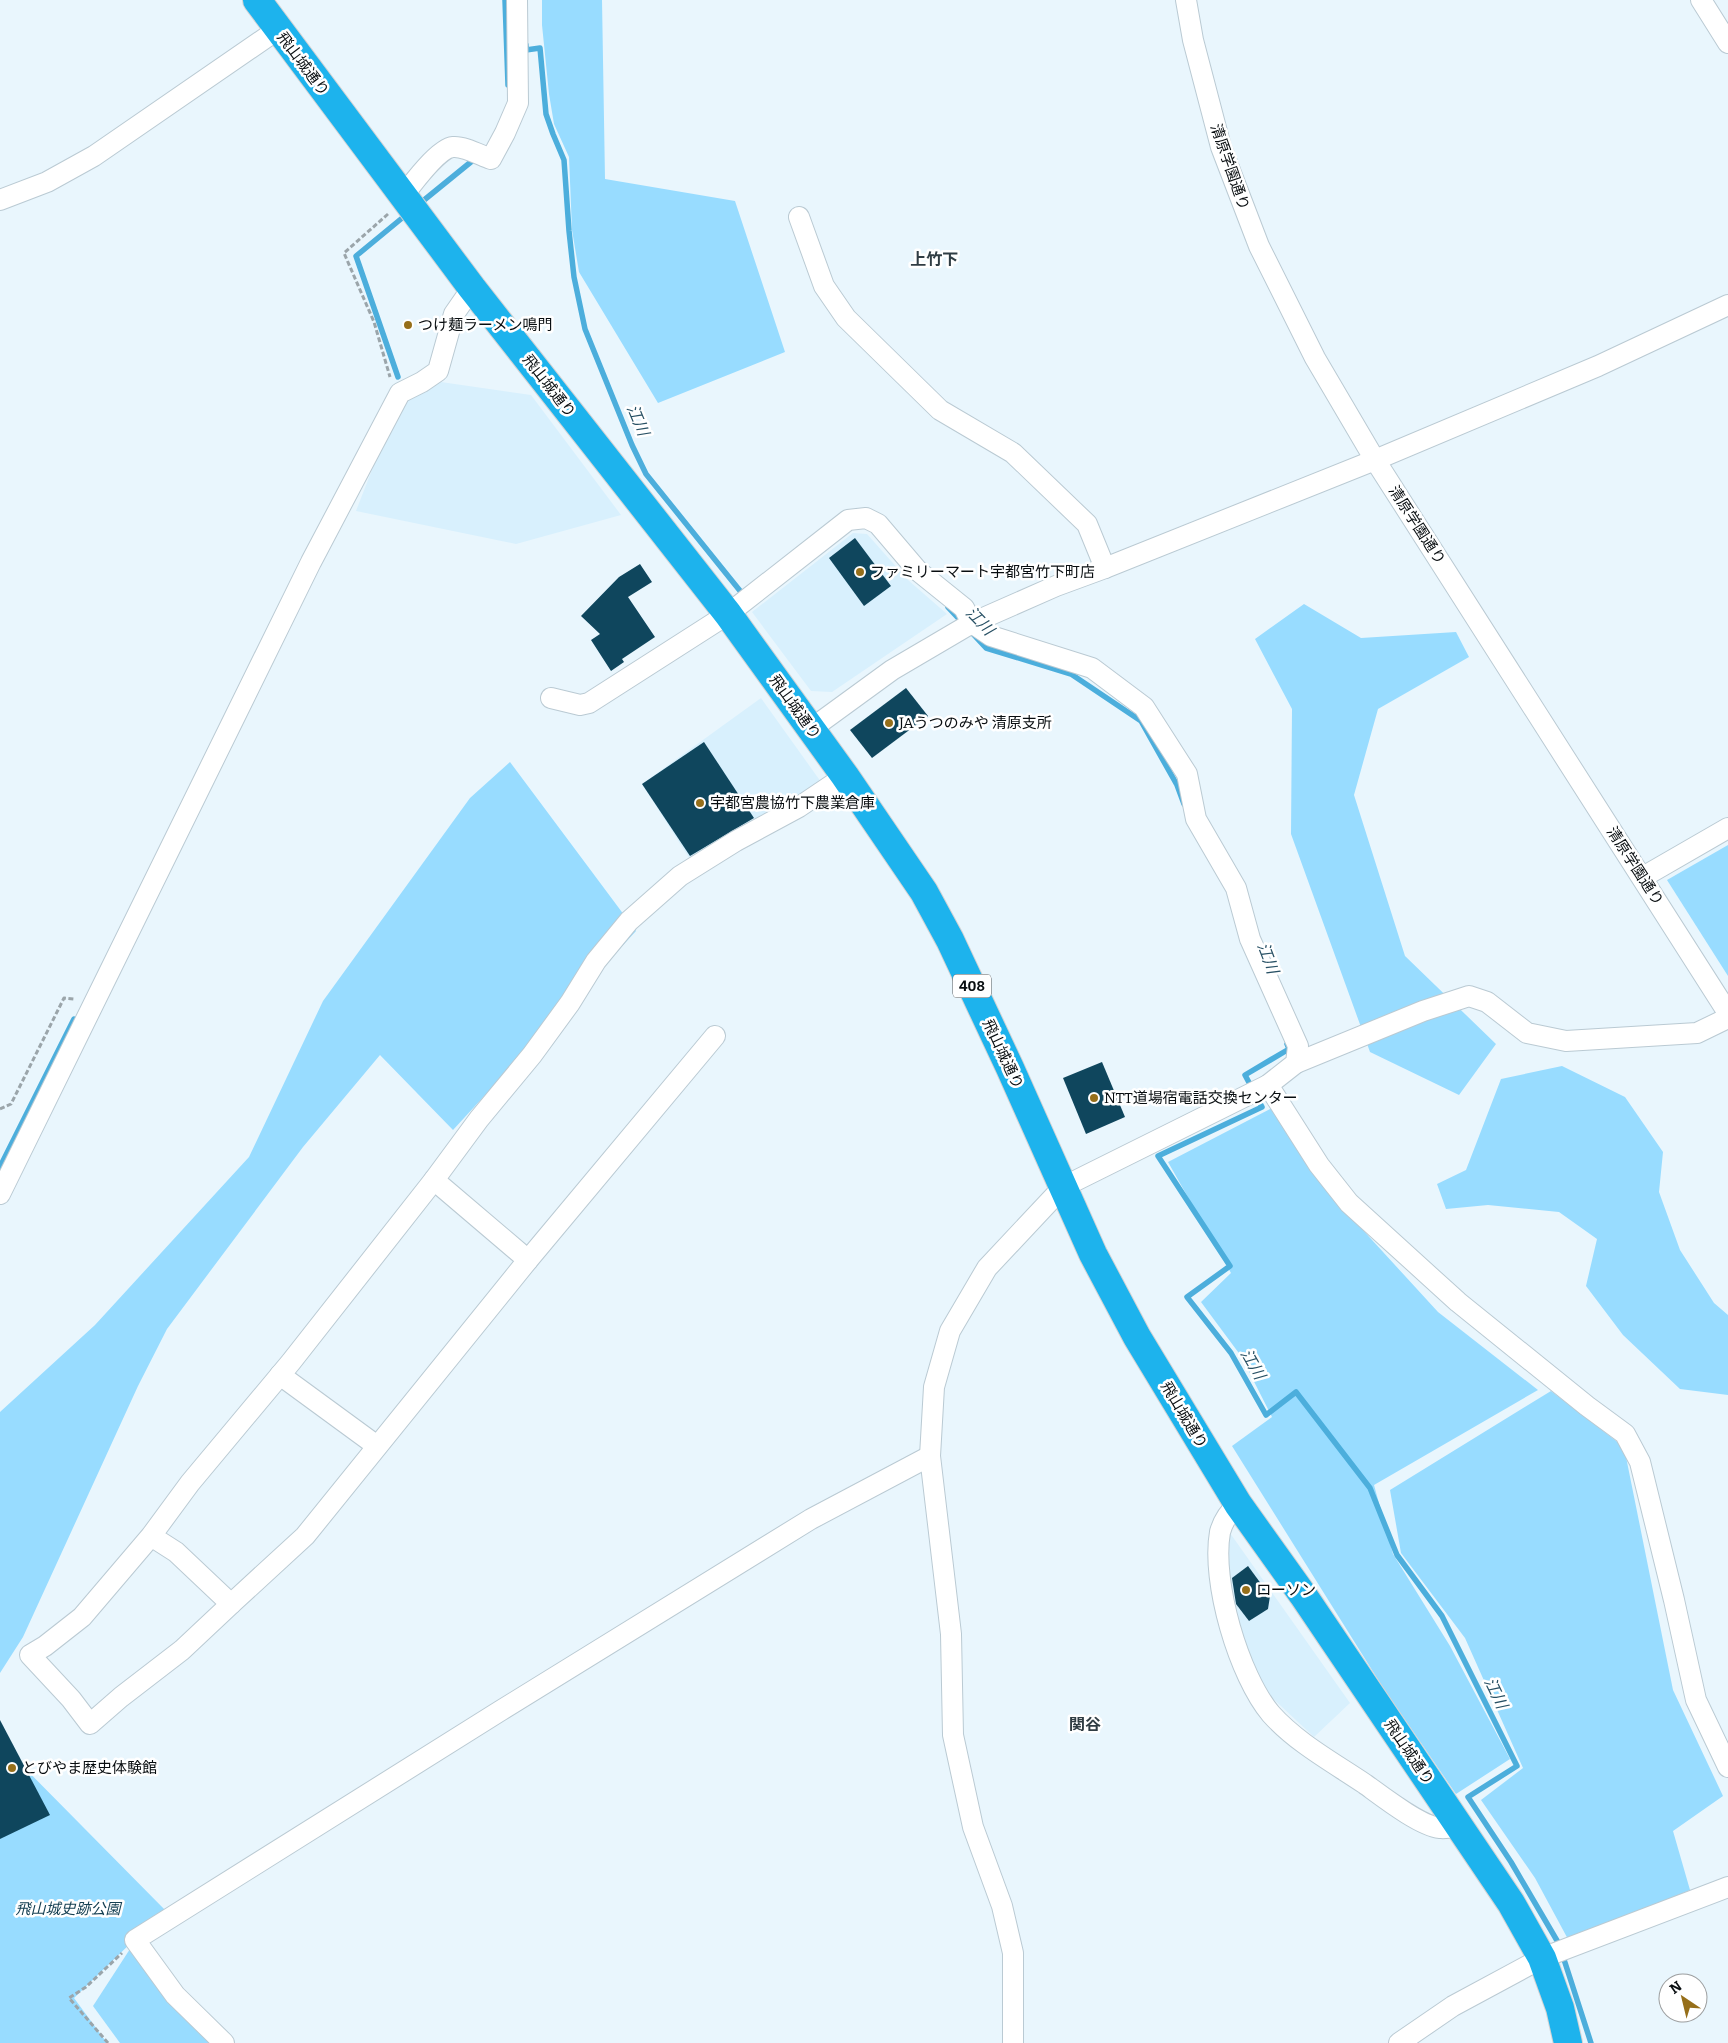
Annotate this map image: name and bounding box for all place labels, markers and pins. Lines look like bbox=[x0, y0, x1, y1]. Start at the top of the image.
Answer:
place label: つけ麺ラーメン鳴門 bbox=[418, 316, 552, 334]
marker: つけ麺ラーメン鳴門 bbox=[402, 319, 414, 331]
place label: ファミリーマート宇都宮竹下町店 bbox=[870, 563, 1095, 581]
marker: ファミリーマート宇都宮竹下町店 bbox=[854, 566, 866, 578]
place label: JAうつのみや 清原支所 bbox=[898, 714, 1052, 732]
marker: JAうつのみや 清原支所 bbox=[883, 717, 895, 729]
place label: 宇都宮農協竹下農業倉庫 bbox=[710, 794, 875, 812]
marker: 宇都宮農協竹下農業倉庫 bbox=[694, 797, 706, 809]
place label: NTT道場宿電話交換センター bbox=[1104, 1089, 1298, 1107]
marker: NTT道場宿電話交換センター bbox=[1088, 1092, 1100, 1104]
place label: ローソン bbox=[1256, 1581, 1316, 1599]
marker: ローソン bbox=[1240, 1584, 1252, 1596]
place label: とびやま歴史体験館 bbox=[22, 1759, 157, 1777]
marker: とびやま歴史体験館 bbox=[6, 1762, 18, 1774]

